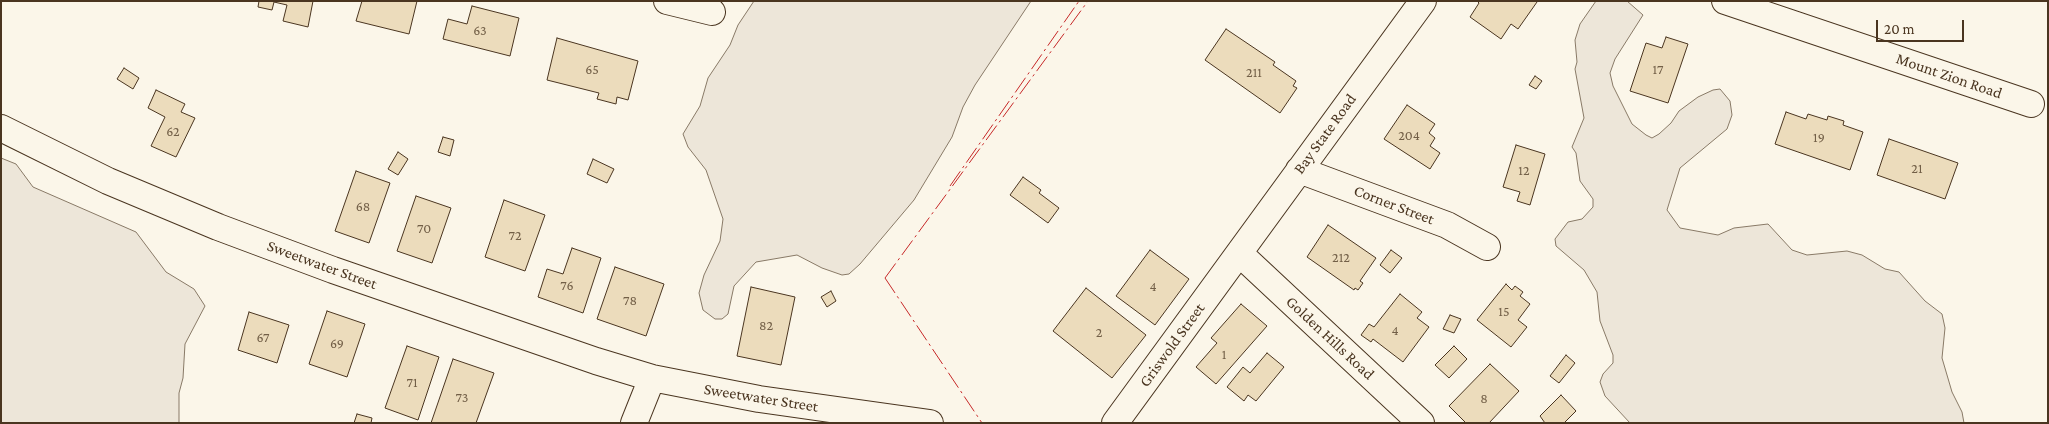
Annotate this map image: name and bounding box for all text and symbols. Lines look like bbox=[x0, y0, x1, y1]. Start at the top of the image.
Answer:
scale bar bbox=[1879, 10, 1966, 42]
text: 20 m bbox=[1884, 21, 1915, 37]
house number: 63 bbox=[473, 23, 487, 39]
street label: Mount Zion Road bbox=[1893, 49, 2005, 103]
house number: 65 bbox=[585, 62, 599, 78]
house number: 17 bbox=[1652, 62, 1664, 78]
house number: 211 bbox=[1246, 65, 1262, 81]
street label: Bay State Road bbox=[1290, 90, 1360, 178]
house number: 62 bbox=[166, 124, 180, 140]
house number: 204 bbox=[1398, 128, 1420, 144]
house number: 19 bbox=[1813, 130, 1825, 146]
house number: 21 bbox=[1911, 161, 1923, 177]
house number: 12 bbox=[1518, 163, 1530, 179]
street label: Corner Street bbox=[1351, 181, 1437, 229]
house number: 68 bbox=[356, 199, 370, 215]
house number: 70 bbox=[417, 221, 431, 237]
house number: 72 bbox=[508, 228, 522, 244]
street label: Sweetwater Street bbox=[264, 236, 380, 294]
house number: 212 bbox=[1332, 250, 1350, 266]
house number: 76 bbox=[560, 278, 574, 294]
house number: 4 bbox=[1149, 279, 1157, 295]
street label: Golden Hills Road bbox=[1282, 292, 1378, 384]
house number: 78 bbox=[623, 293, 637, 309]
street label: Griswold Street bbox=[1135, 299, 1209, 391]
house number: 15 bbox=[1498, 304, 1510, 320]
house number: 82 bbox=[759, 318, 773, 334]
house number: 4 bbox=[1391, 323, 1399, 339]
house number: 2 bbox=[1096, 325, 1102, 341]
house number: 67 bbox=[256, 330, 270, 346]
house number: 69 bbox=[330, 336, 344, 352]
house number: 1 bbox=[1222, 347, 1226, 363]
house number: 71 bbox=[406, 375, 418, 391]
street label: Sweetwater Street bbox=[702, 379, 820, 417]
house number: 73 bbox=[456, 390, 468, 406]
house number: 8 bbox=[1480, 391, 1488, 407]

